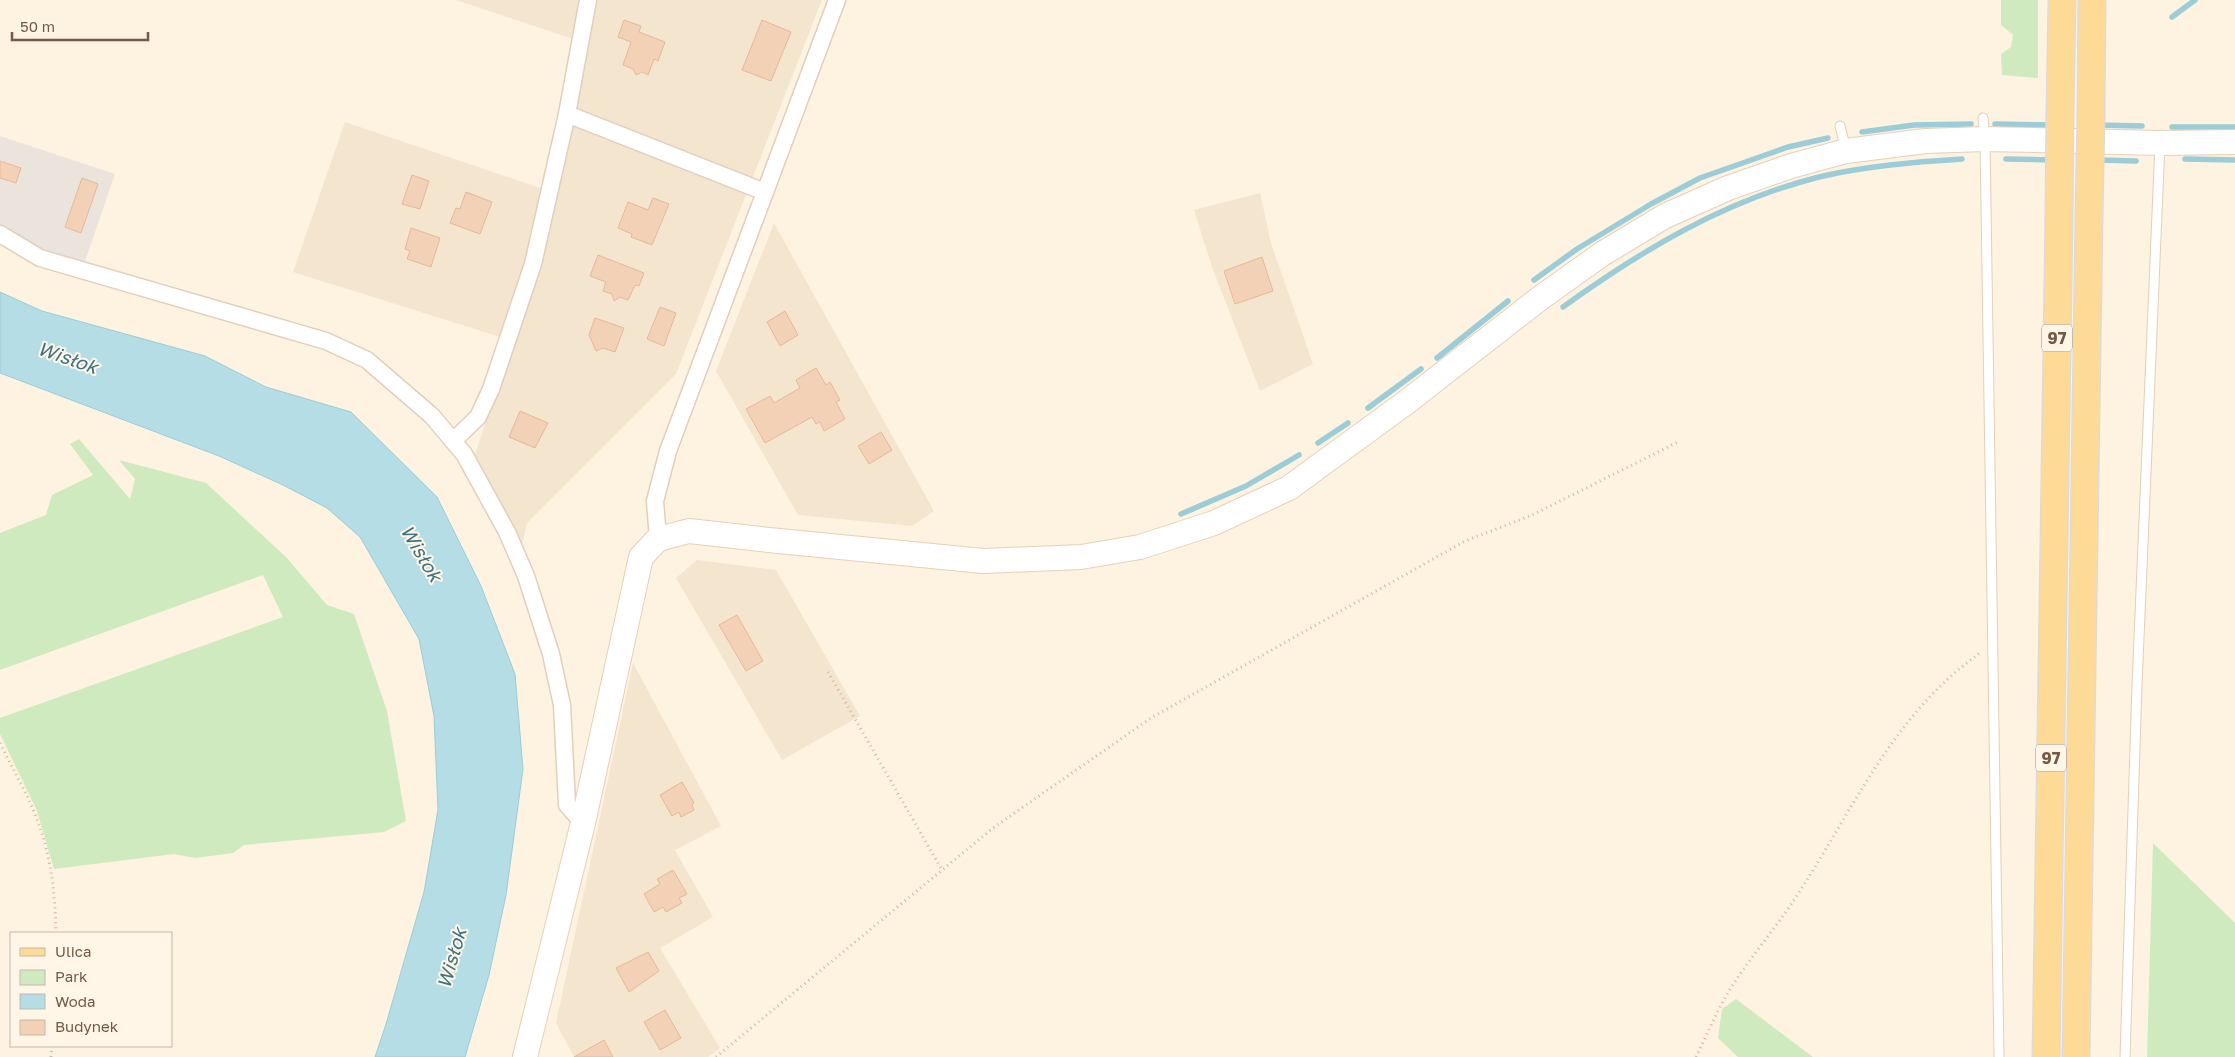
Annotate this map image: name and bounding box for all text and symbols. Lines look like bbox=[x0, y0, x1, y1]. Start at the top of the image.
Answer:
scale bar bbox=[12, 10, 149, 42]
text: 50 m bbox=[20, 17, 55, 35]
road number: 97 bbox=[2042, 324, 2072, 352]
water label: Wisłok bbox=[35, 336, 103, 379]
water label: Wisłok bbox=[396, 521, 449, 587]
road number: 97 bbox=[2036, 744, 2066, 771]
water label: Wisłok bbox=[431, 923, 471, 991]
legend bbox=[10, 932, 172, 1047]
text: Ulica bbox=[55, 942, 91, 960]
text: Park bbox=[55, 967, 88, 985]
text: Woda bbox=[55, 992, 96, 1010]
text: Budynek bbox=[55, 1017, 119, 1035]

